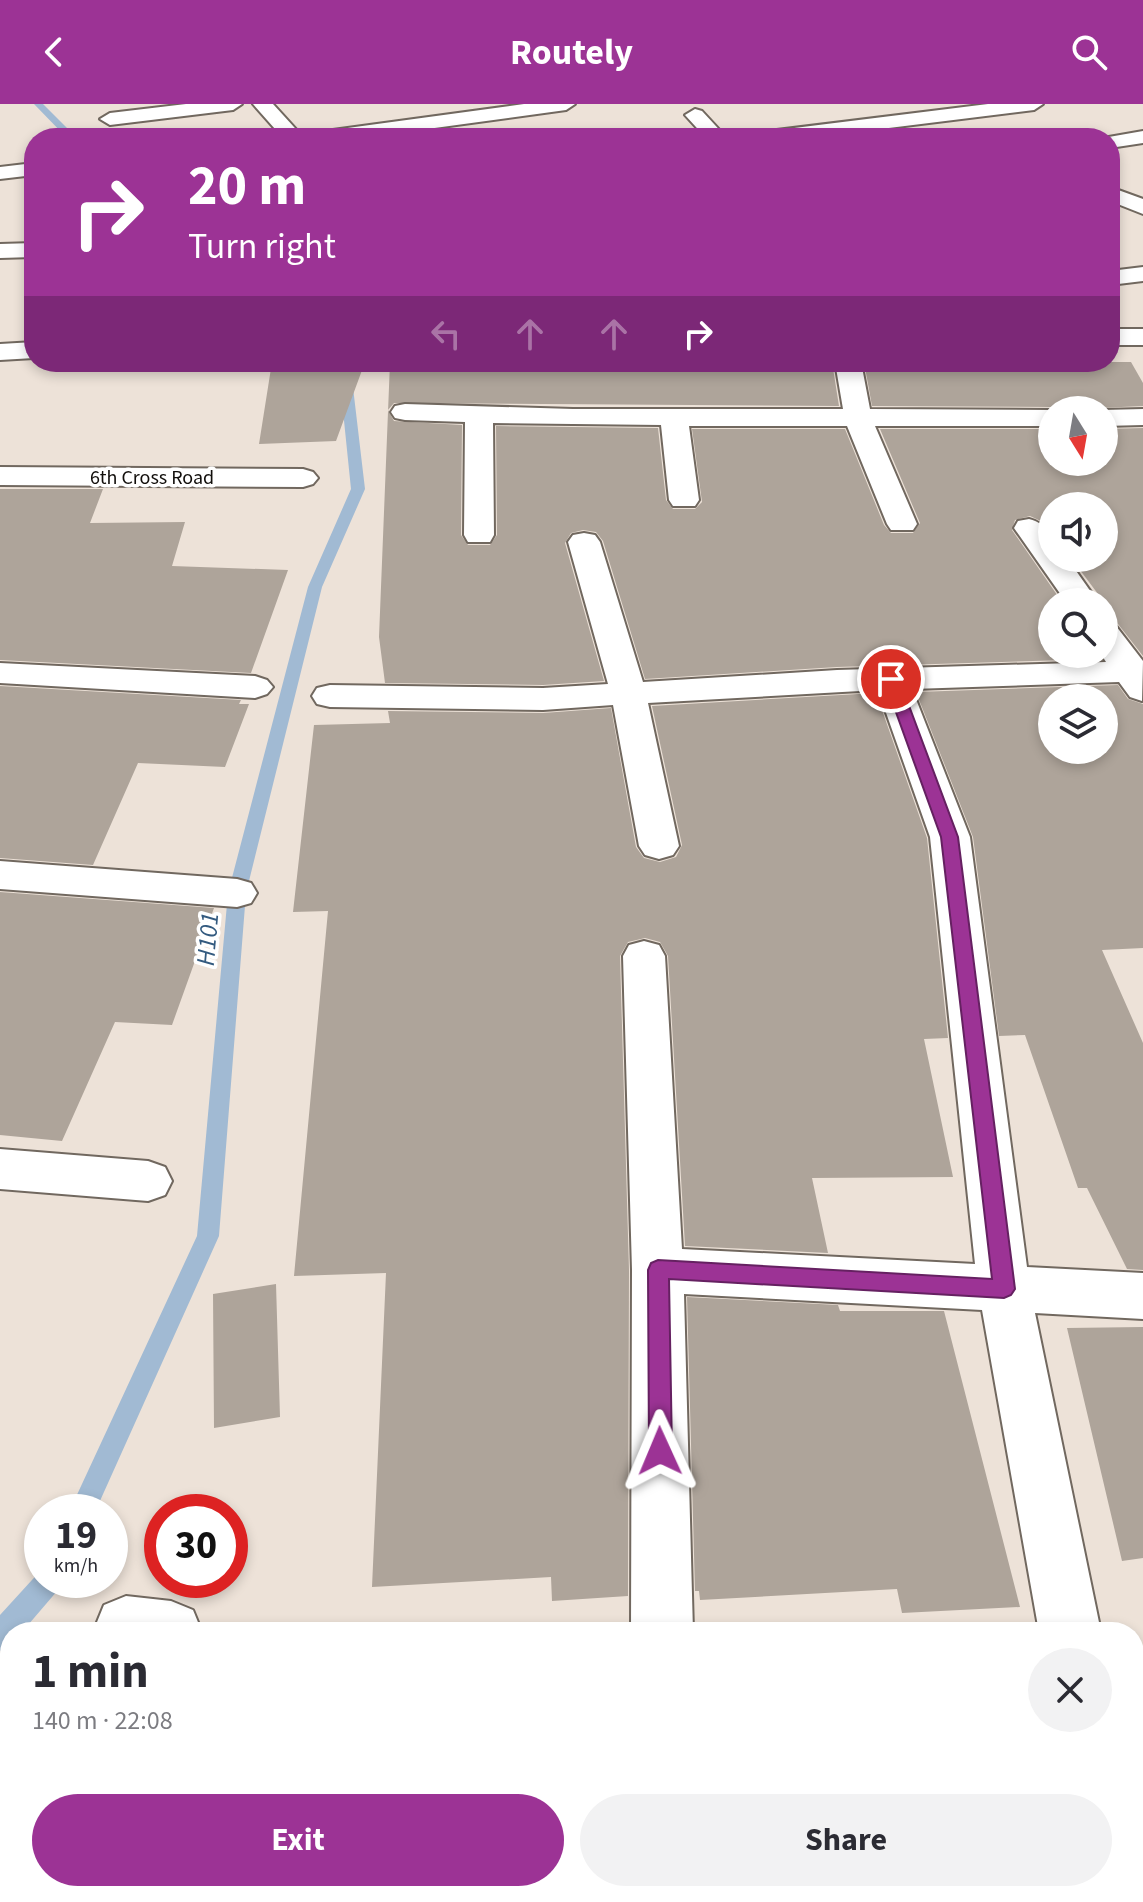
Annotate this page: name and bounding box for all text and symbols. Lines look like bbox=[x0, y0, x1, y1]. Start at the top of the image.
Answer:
text: Routely bbox=[510, 27, 633, 78]
icon: back bbox=[32, 30, 76, 74]
icon: search bbox=[1067, 30, 1111, 74]
text: 20 m bbox=[188, 147, 306, 226]
icon: right bbox=[56, 160, 160, 264]
text: Turn right bbox=[188, 221, 336, 272]
icon: left bbox=[424, 312, 468, 356]
icon: ahead bbox=[508, 312, 552, 356]
icon: ahead bbox=[592, 312, 636, 356]
icon: right bbox=[676, 312, 720, 356]
north arrow bbox=[1038, 396, 1118, 476]
map controls bbox=[1038, 396, 1118, 764]
street label: 6th Cross Road bbox=[90, 464, 214, 492]
button: sound bbox=[1038, 492, 1118, 572]
button: search bbox=[1038, 588, 1118, 668]
pin bbox=[857, 645, 925, 713]
icon: arrive bbox=[869, 657, 913, 701]
button: layers bbox=[1038, 684, 1118, 764]
water label: H101 bbox=[187, 911, 228, 967]
position arrow bbox=[618, 1409, 702, 1493]
speed limit sign: 30 bbox=[144, 1494, 248, 1598]
text: 19 bbox=[55, 1507, 97, 1564]
text: km/h bbox=[54, 1552, 98, 1580]
text: 1 min bbox=[32, 1638, 149, 1706]
button: close bbox=[1028, 1648, 1112, 1732]
text: 140 m · 22:08 bbox=[32, 1702, 173, 1739]
button: Exit bbox=[32, 1794, 564, 1886]
button: Share bbox=[580, 1794, 1112, 1886]

